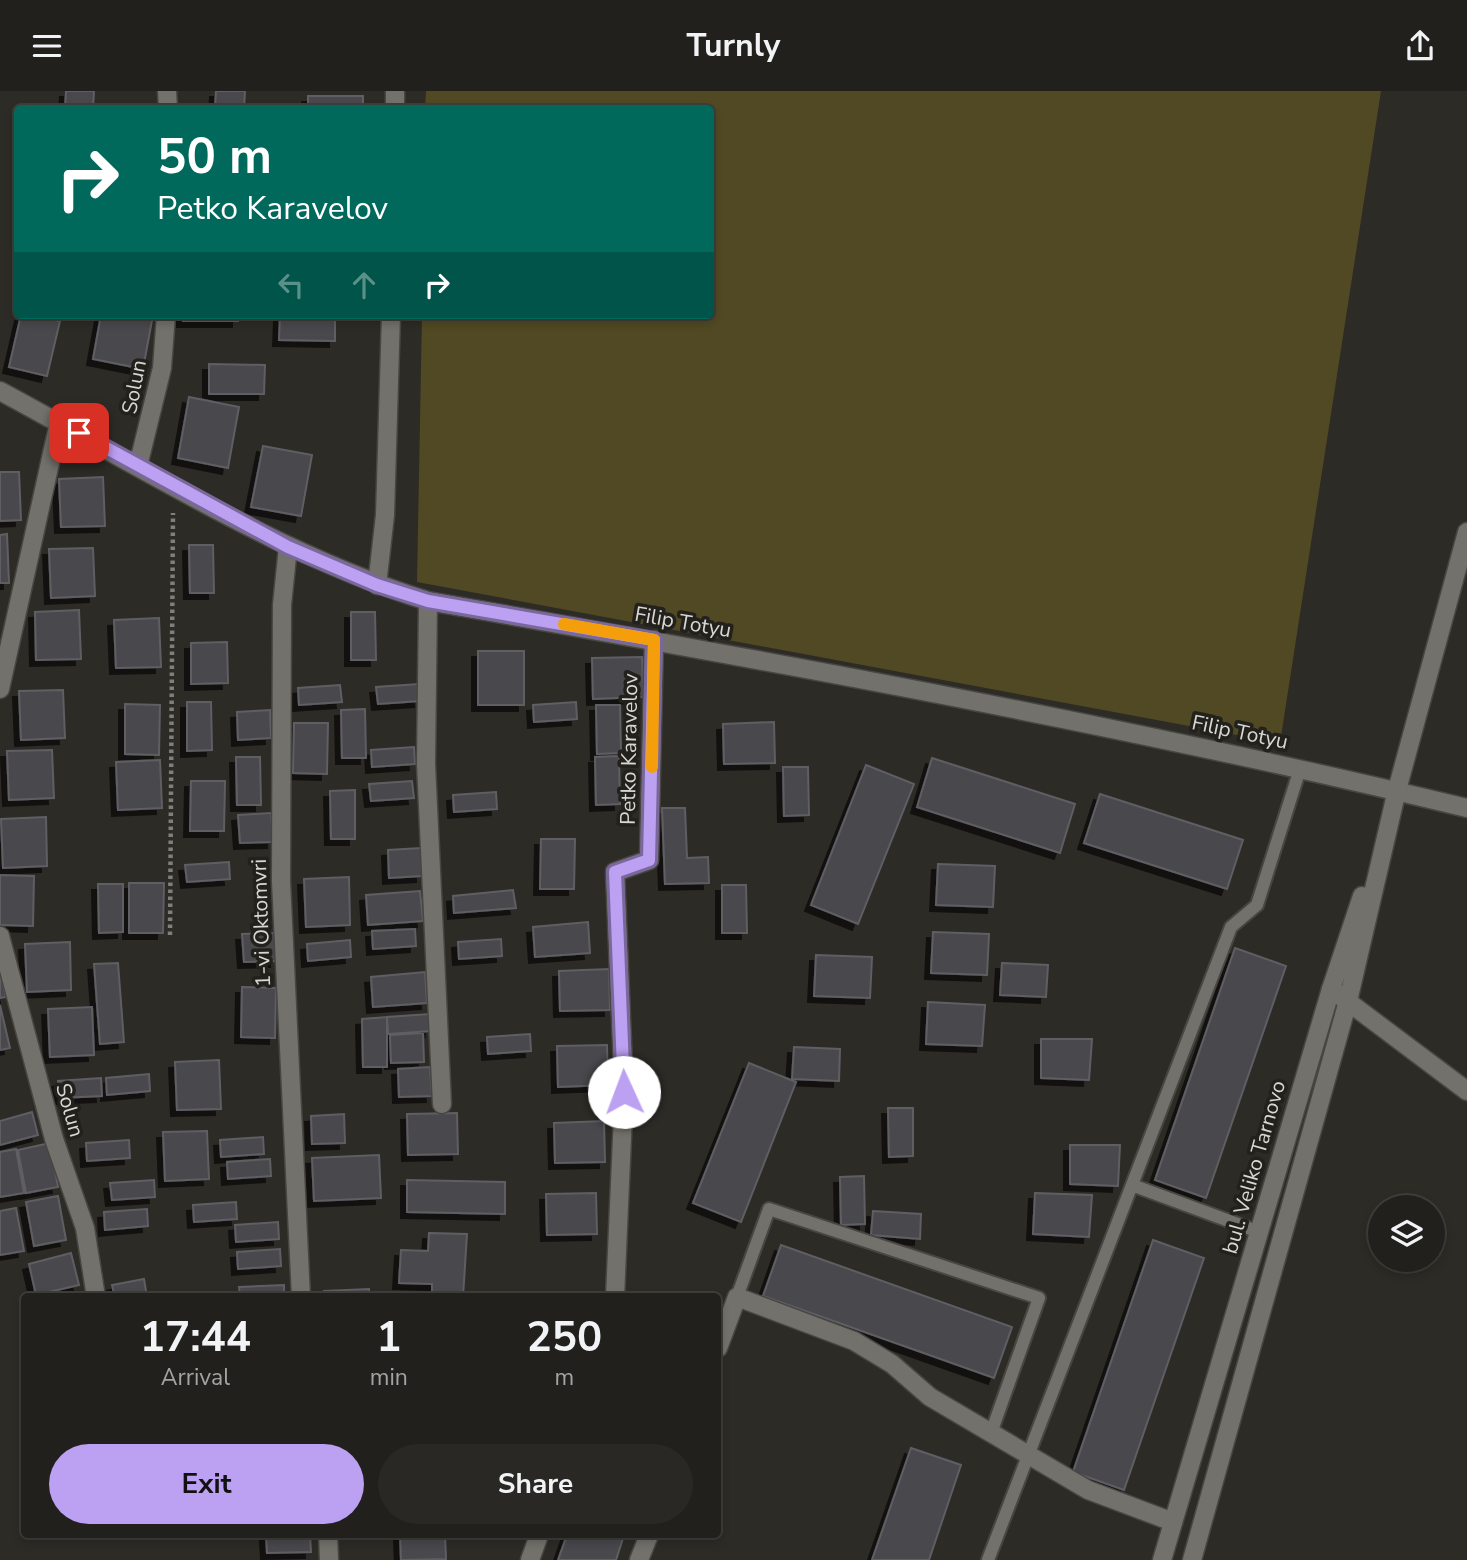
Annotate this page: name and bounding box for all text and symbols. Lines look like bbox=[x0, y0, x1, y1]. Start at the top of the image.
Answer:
text: Turnly bbox=[687, 24, 780, 67]
icon: menu bbox=[28, 27, 66, 65]
icon: share bbox=[1401, 27, 1439, 65]
text: 50 m bbox=[157, 123, 272, 190]
icon: right bbox=[42, 133, 133, 224]
text: Petko Karavelov bbox=[157, 187, 388, 230]
icon: left bbox=[272, 266, 310, 304]
icon: ahead bbox=[345, 266, 383, 304]
icon: right bbox=[418, 266, 456, 304]
street label: Solun bbox=[115, 358, 153, 416]
pin bbox=[49, 403, 109, 463]
icon: arrive bbox=[60, 414, 98, 452]
street label: Filip Totyu bbox=[632, 600, 734, 644]
street label: Petko Karavelov bbox=[614, 673, 644, 825]
street label: Filip Totyu bbox=[1189, 708, 1291, 756]
street label: 1-vi Oktomvri bbox=[245, 858, 277, 988]
position arrow bbox=[587, 1055, 661, 1129]
street label: bul. Veliko Tarnovo bbox=[1216, 1077, 1292, 1257]
street label: Solun bbox=[49, 1080, 91, 1140]
map controls bbox=[1368, 1195, 1445, 1272]
button: layers bbox=[1368, 1195, 1445, 1272]
text: 17:44 bbox=[140, 1309, 251, 1366]
text: 1 bbox=[376, 1309, 401, 1366]
text: 250 bbox=[527, 1309, 602, 1366]
text: Arrival bbox=[161, 1362, 230, 1393]
text: min bbox=[370, 1362, 408, 1393]
text: m bbox=[555, 1362, 574, 1393]
button: Exit bbox=[49, 1444, 364, 1524]
button: Share bbox=[378, 1444, 693, 1524]

